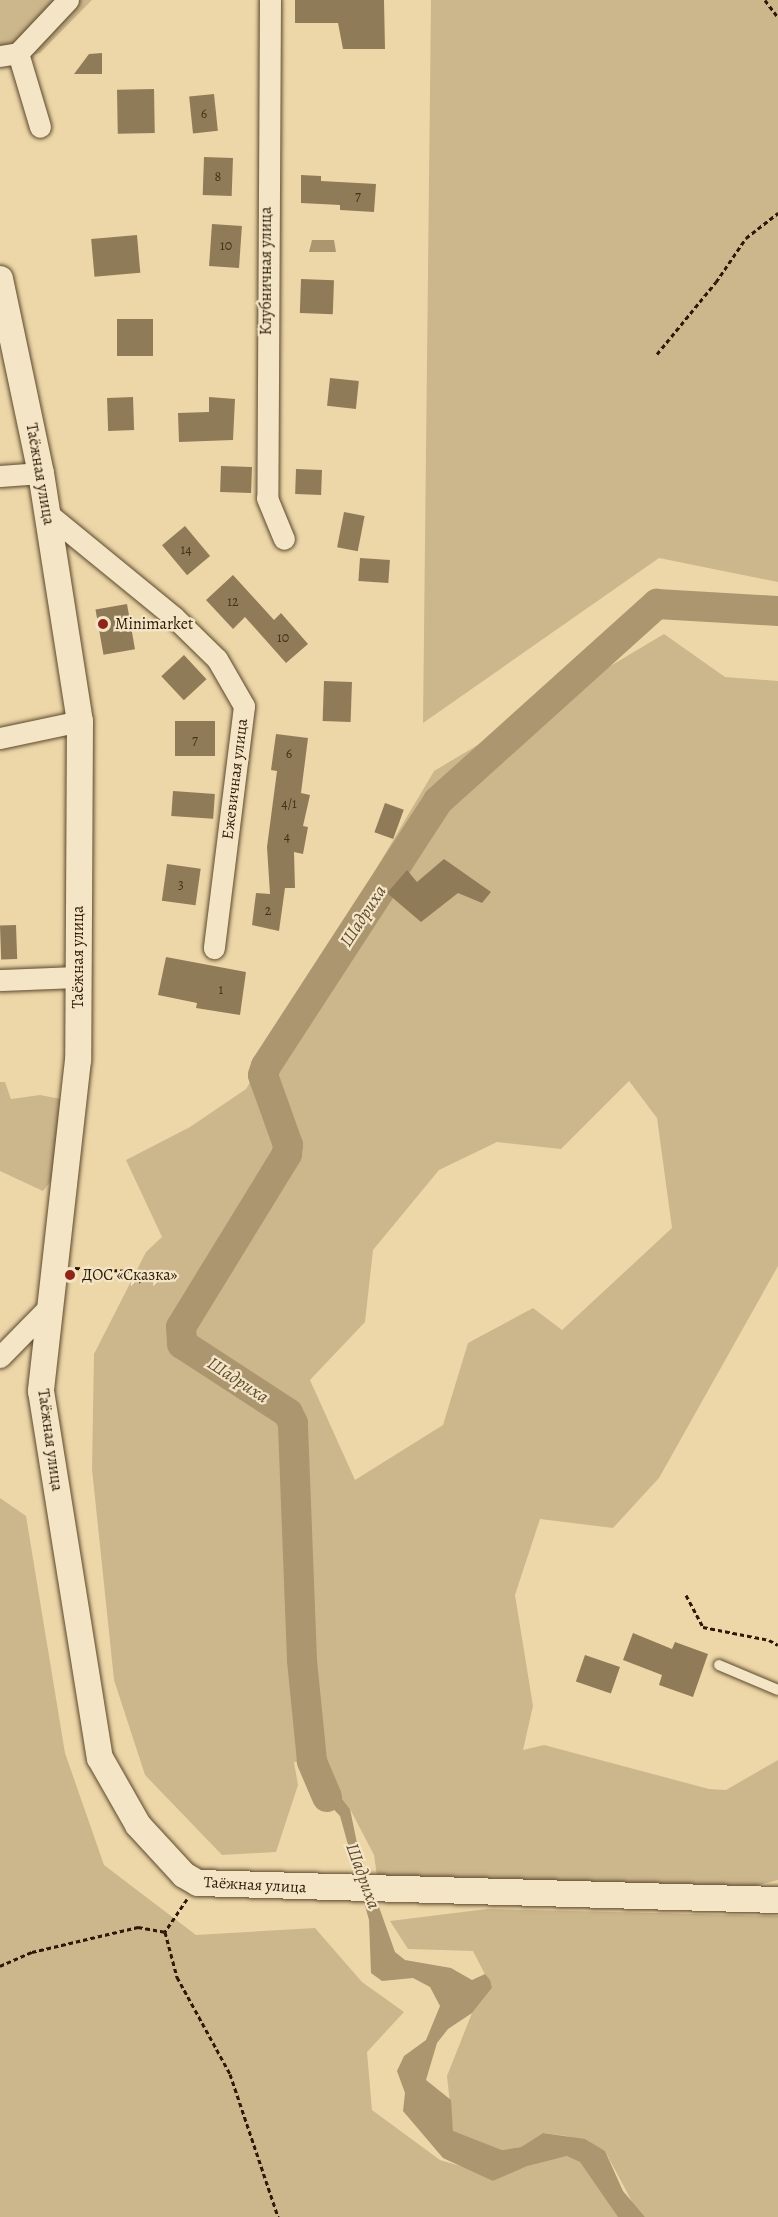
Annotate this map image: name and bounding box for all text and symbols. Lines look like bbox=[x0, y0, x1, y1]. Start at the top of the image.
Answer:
house number: 6 bbox=[201, 106, 207, 122]
house number: 8 bbox=[215, 169, 221, 185]
house number: 7 bbox=[355, 189, 361, 205]
street label: Клубничная улица bbox=[256, 207, 276, 335]
house number: 10 bbox=[220, 238, 232, 254]
street label: Таёжная улица bbox=[22, 422, 58, 526]
house number: 14 bbox=[180, 542, 192, 558]
house number: 12 bbox=[227, 594, 239, 610]
place label: Minimarket bbox=[115, 614, 193, 634]
marker: Minimarket bbox=[96, 617, 110, 631]
house number: 10 bbox=[277, 630, 289, 646]
street label: Ежевичная улица bbox=[218, 718, 252, 840]
house number: 7 bbox=[192, 733, 198, 749]
house number: 6 bbox=[286, 746, 292, 762]
house number: 4/1 bbox=[281, 796, 297, 812]
house number: 4 bbox=[284, 829, 290, 845]
house number: 3 bbox=[178, 877, 184, 893]
water label: Шадриха bbox=[335, 881, 391, 951]
house number: 2 bbox=[265, 903, 271, 919]
street label: Таёжная улица bbox=[68, 906, 88, 1008]
house number: 1 bbox=[219, 982, 223, 998]
place label: ДОС «Сказка» bbox=[82, 1265, 177, 1285]
marker: ДОС «Сказка» bbox=[63, 1268, 77, 1282]
water label: Шадриха bbox=[203, 1352, 273, 1408]
street label: Таёжная улица bbox=[33, 1388, 67, 1492]
water label: Шадриха bbox=[341, 1840, 385, 1912]
street label: Таёжная улица bbox=[203, 1873, 307, 1897]

